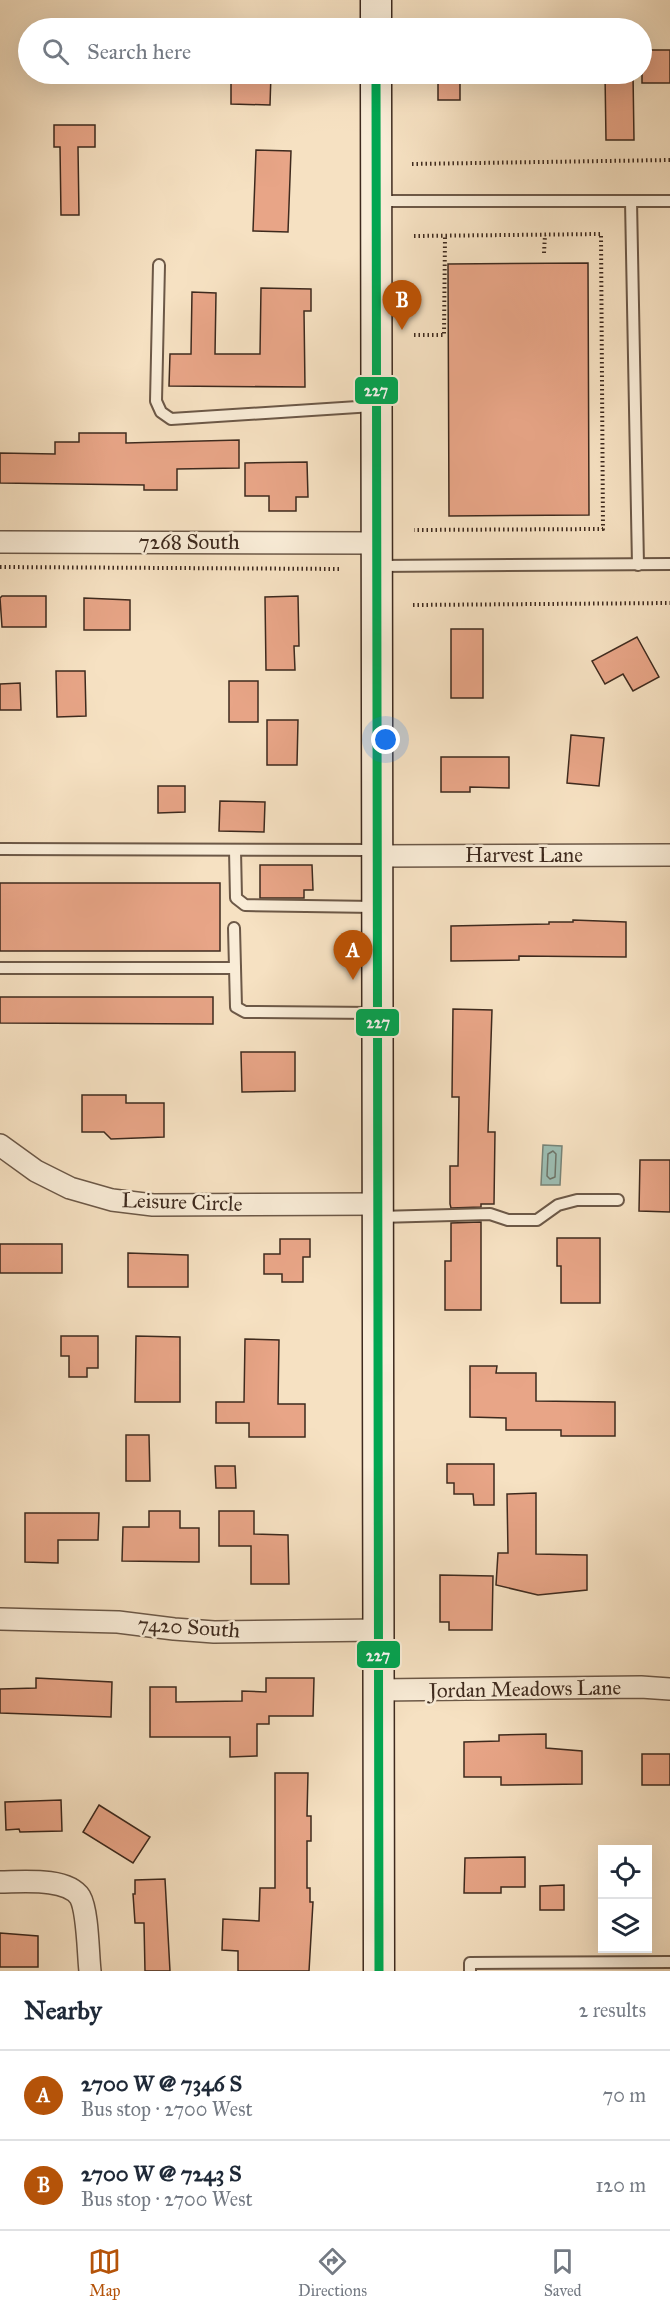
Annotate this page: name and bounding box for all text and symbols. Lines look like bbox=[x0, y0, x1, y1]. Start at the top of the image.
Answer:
search box bbox=[18, 18, 652, 84]
icon: search bbox=[39, 35, 72, 68]
text: Search here bbox=[87, 38, 191, 65]
pin: B bbox=[382, 280, 422, 330]
line badge: 227 bbox=[354, 376, 399, 405]
text: 227 bbox=[364, 381, 388, 400]
street label: 7268 South bbox=[138, 529, 240, 555]
your location bbox=[371, 725, 400, 754]
street label: Harvest Lane bbox=[465, 842, 583, 868]
pin: A bbox=[334, 930, 372, 980]
line badge: 227 bbox=[355, 1008, 400, 1037]
text: 227 bbox=[366, 1013, 390, 1032]
street label: Leisure Circle bbox=[121, 1187, 243, 1217]
street label: 7420 South bbox=[137, 1610, 241, 1644]
line badge: 227 bbox=[356, 1640, 401, 1669]
text: 227 bbox=[366, 1646, 390, 1665]
street label: Jordan Meadows Lane bbox=[427, 1674, 622, 1704]
map controls bbox=[598, 1845, 652, 1953]
button: locate bbox=[598, 1845, 652, 1899]
button: layers bbox=[598, 1899, 652, 1953]
text: Nearby bbox=[24, 1994, 102, 2026]
text: 2 results bbox=[578, 1998, 646, 2022]
text: 2700 W @ 7346 S bbox=[81, 2070, 242, 2097]
text: A bbox=[37, 2083, 50, 2107]
text: 70 m bbox=[603, 2083, 646, 2107]
text: Bus stop · 2700 West bbox=[81, 2097, 253, 2121]
text: 2700 W @ 7243 S bbox=[81, 2160, 242, 2187]
text: B bbox=[37, 2173, 50, 2197]
text: 120 m bbox=[595, 2173, 646, 2197]
text: Bus stop · 2700 West bbox=[81, 2187, 253, 2211]
tab: Map bbox=[88, 2245, 121, 2300]
tab: Directions bbox=[298, 2245, 367, 2300]
tab: Saved bbox=[544, 2245, 582, 2300]

